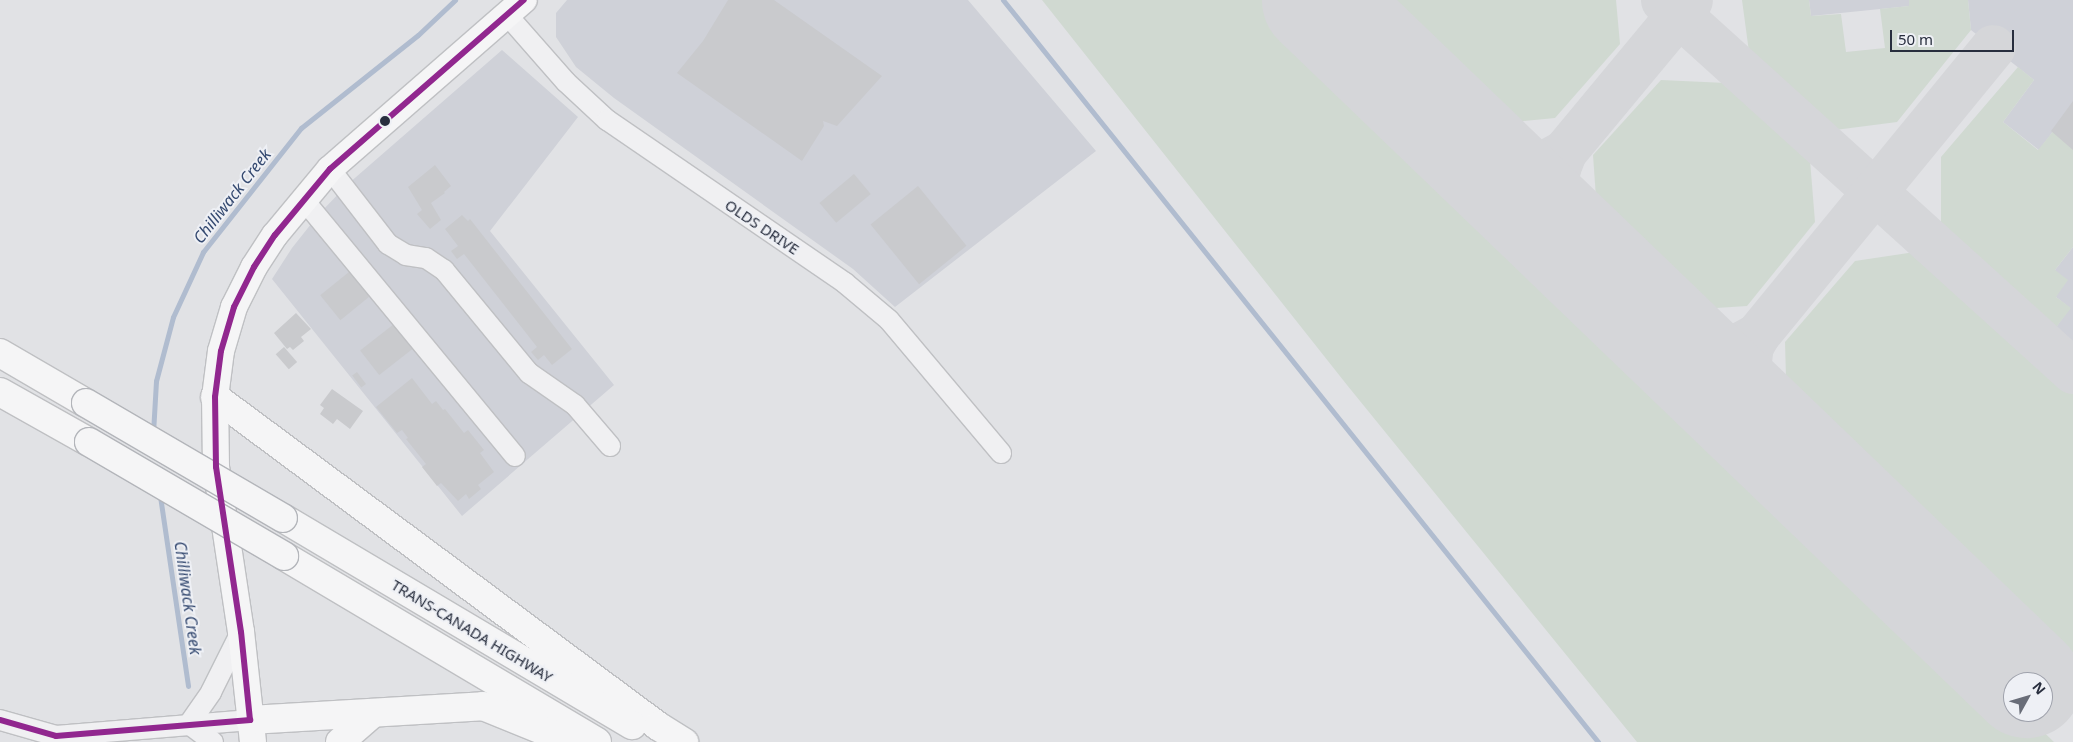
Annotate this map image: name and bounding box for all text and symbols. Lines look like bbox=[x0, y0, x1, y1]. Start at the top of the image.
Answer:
scale bar bbox=[1893, 20, 2017, 52]
text: 50 m bbox=[1898, 29, 1933, 49]
unlabelled marker bbox=[380, 116, 390, 126]
water label: Chilliwack Creek bbox=[189, 145, 275, 247]
street label: OLDS DRIVE bbox=[722, 196, 802, 258]
water label: Chilliwack Creek bbox=[171, 540, 205, 656]
street label: TRANS-CANADA HIGHWAY bbox=[388, 576, 556, 686]
north arrow bbox=[2003, 672, 2053, 722]
text: N bbox=[2028, 677, 2050, 698]

